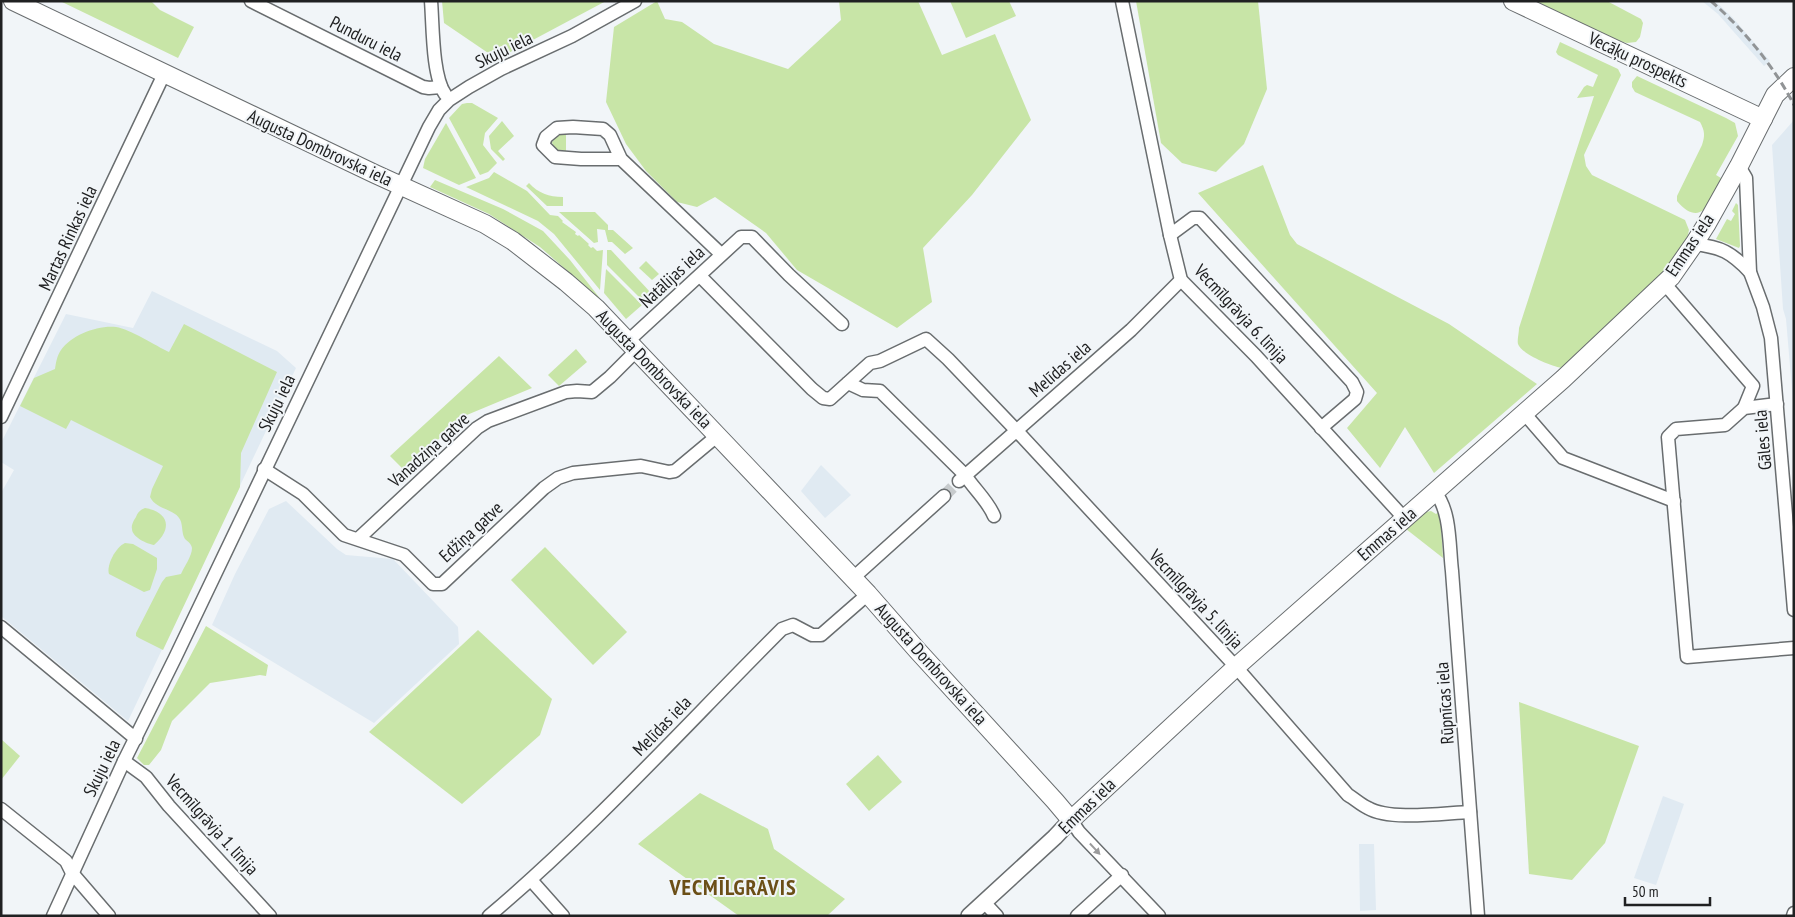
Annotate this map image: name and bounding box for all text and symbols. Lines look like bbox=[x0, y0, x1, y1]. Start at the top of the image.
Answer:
street label: Punduru iela bbox=[326, 11, 406, 67]
street label: Skuju iela bbox=[471, 26, 536, 73]
street label: Vecāķu prospekts bbox=[1584, 26, 1692, 93]
street label: Augusta Dombrovska iela bbox=[244, 104, 396, 191]
street label: Martas Rinkas iela bbox=[33, 182, 102, 294]
street label: Emmas iela bbox=[1660, 209, 1719, 281]
street label: Natālijas iela bbox=[634, 241, 709, 313]
street label: Vecmīlgrāvja 6. līnija bbox=[1189, 258, 1293, 368]
street label: Augusta Dombrovska iela bbox=[592, 304, 717, 433]
street label: Melīdas iela bbox=[1024, 335, 1095, 402]
street label: Skuju iela bbox=[253, 370, 300, 435]
street label: Vanadziņa gatve bbox=[383, 407, 474, 493]
street label: Gāles iela bbox=[1748, 409, 1777, 471]
street label: Edžiņa gatve bbox=[434, 496, 507, 567]
street label: Emmas iela bbox=[1352, 502, 1421, 566]
street label: Vecmīlgrāvja 5. līnija bbox=[1144, 543, 1248, 653]
street label: Augusta Dombrovska iela bbox=[870, 598, 992, 730]
street label: Rūpnīcas iela bbox=[1430, 661, 1459, 745]
street label: Melīdas iela bbox=[627, 691, 696, 760]
street label: Skuju iela bbox=[78, 735, 125, 800]
street label: Vecmīlgrāvja 1. līnija bbox=[160, 769, 264, 880]
street label: Emmas iela bbox=[1053, 773, 1120, 839]
one-way arrow bbox=[1089, 842, 1101, 854]
district label: VECMĪLGRĀVIS bbox=[668, 873, 797, 901]
scale bar bbox=[1625, 874, 1710, 906]
text: 50 m bbox=[1632, 882, 1658, 901]

